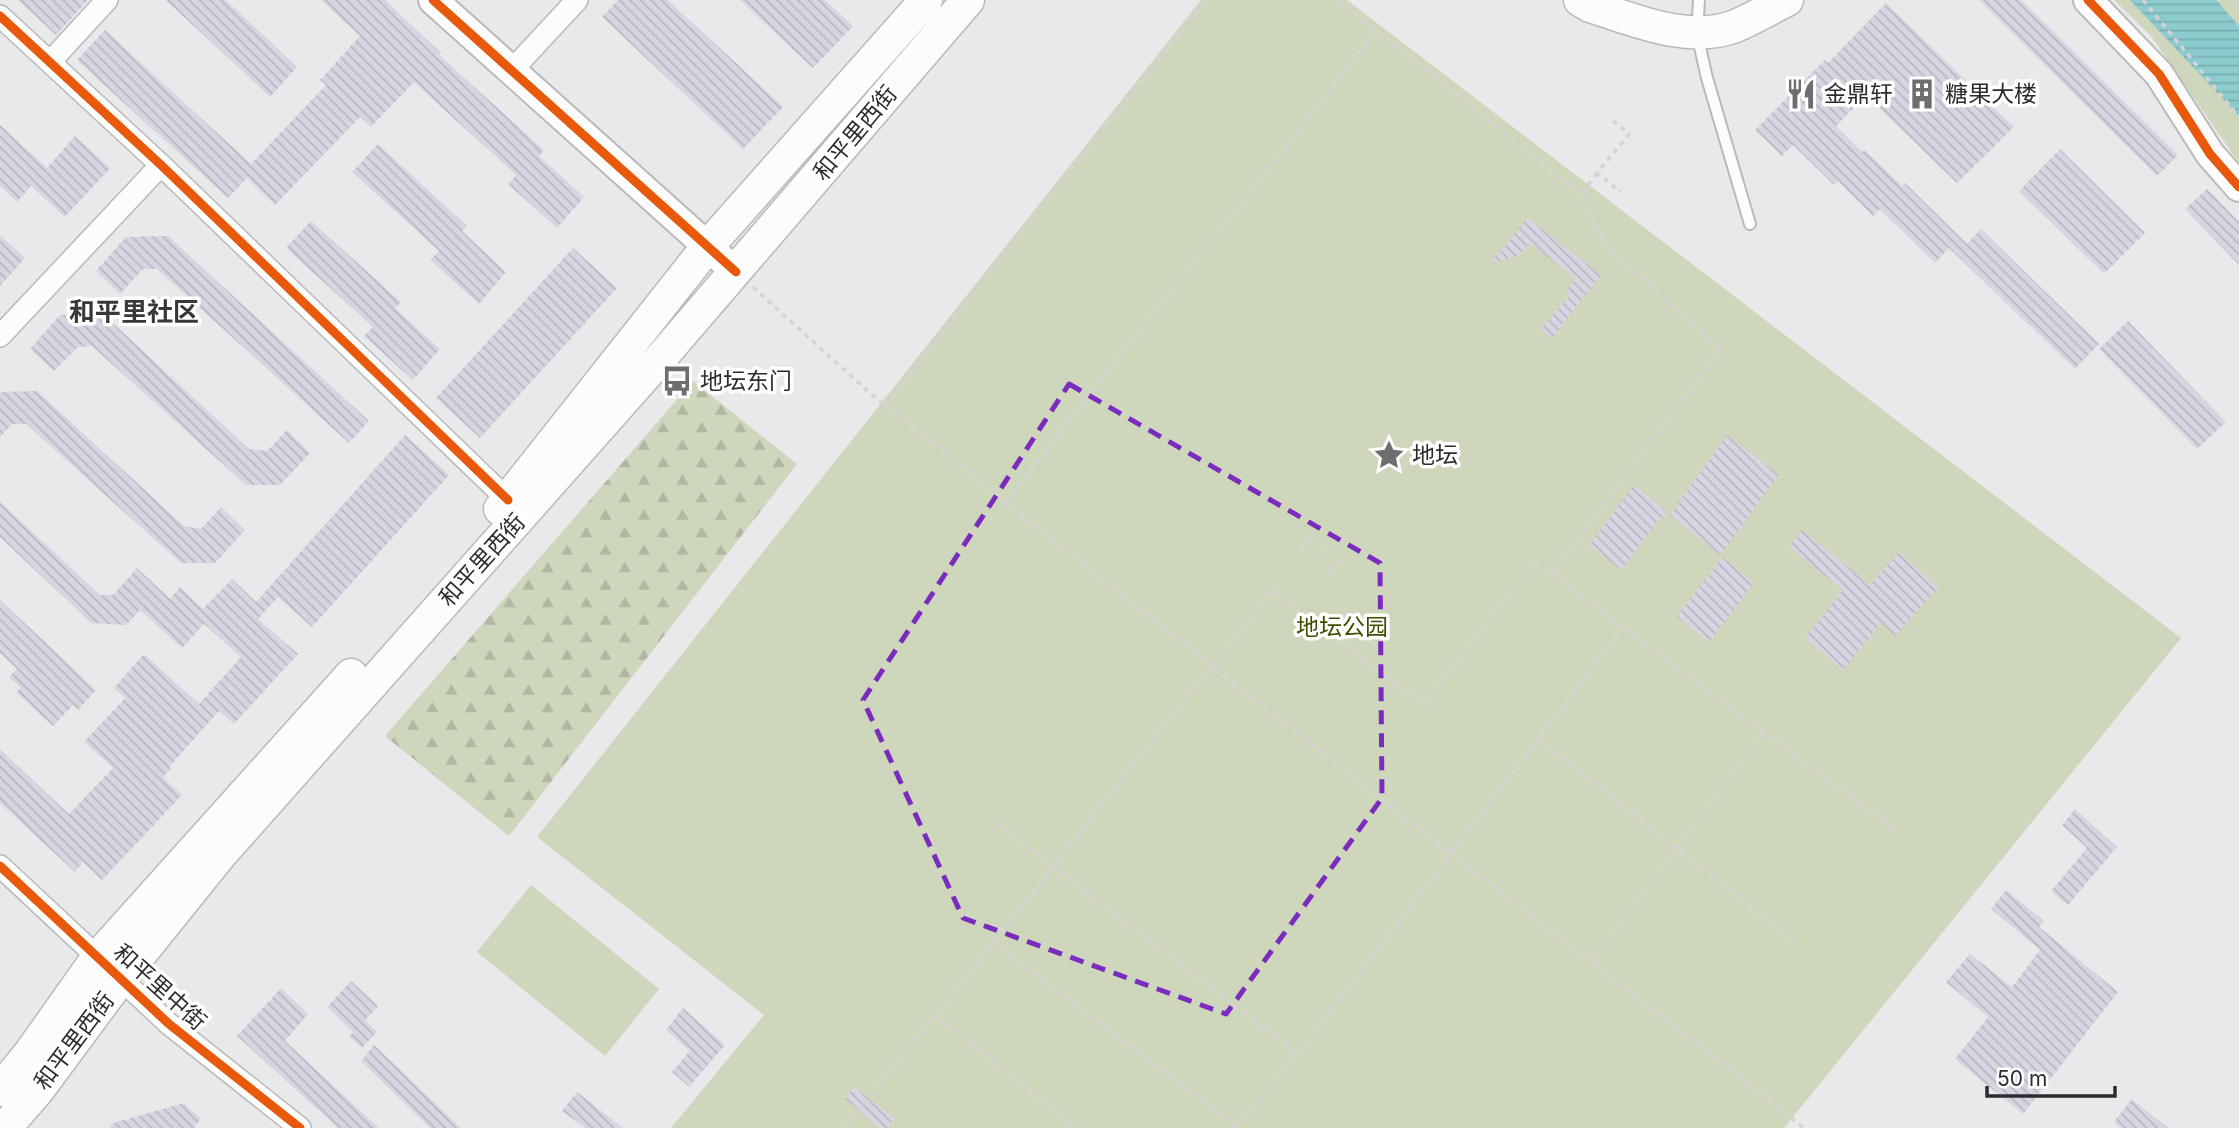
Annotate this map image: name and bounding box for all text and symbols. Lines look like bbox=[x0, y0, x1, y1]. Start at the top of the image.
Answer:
restaurant icon: 金鼎轩 bbox=[1784, 77, 1818, 111]
building icon: 糖果大楼 bbox=[1905, 77, 1939, 111]
street label: 和平里西街 bbox=[807, 80, 903, 186]
place label: 金鼎轩 bbox=[1824, 80, 1893, 108]
place label: 糖果大楼 bbox=[1945, 80, 2037, 108]
district label: 和平里社区 bbox=[69, 296, 199, 327]
bus stop icon: 地坛东门 bbox=[660, 364, 694, 398]
place label: 地坛东门 bbox=[700, 367, 792, 395]
place icon: 地坛 bbox=[1372, 438, 1406, 472]
place label: 地坛 bbox=[1412, 441, 1458, 469]
street label: 和平里西街 bbox=[433, 508, 531, 612]
park label: 地坛公园 bbox=[1296, 613, 1388, 641]
street label: 和平里中街 bbox=[108, 938, 212, 1036]
street label: 和平里西街 bbox=[28, 987, 120, 1095]
scale bar bbox=[1987, 1054, 2115, 1098]
text: 50 m bbox=[1997, 1066, 2047, 1091]

